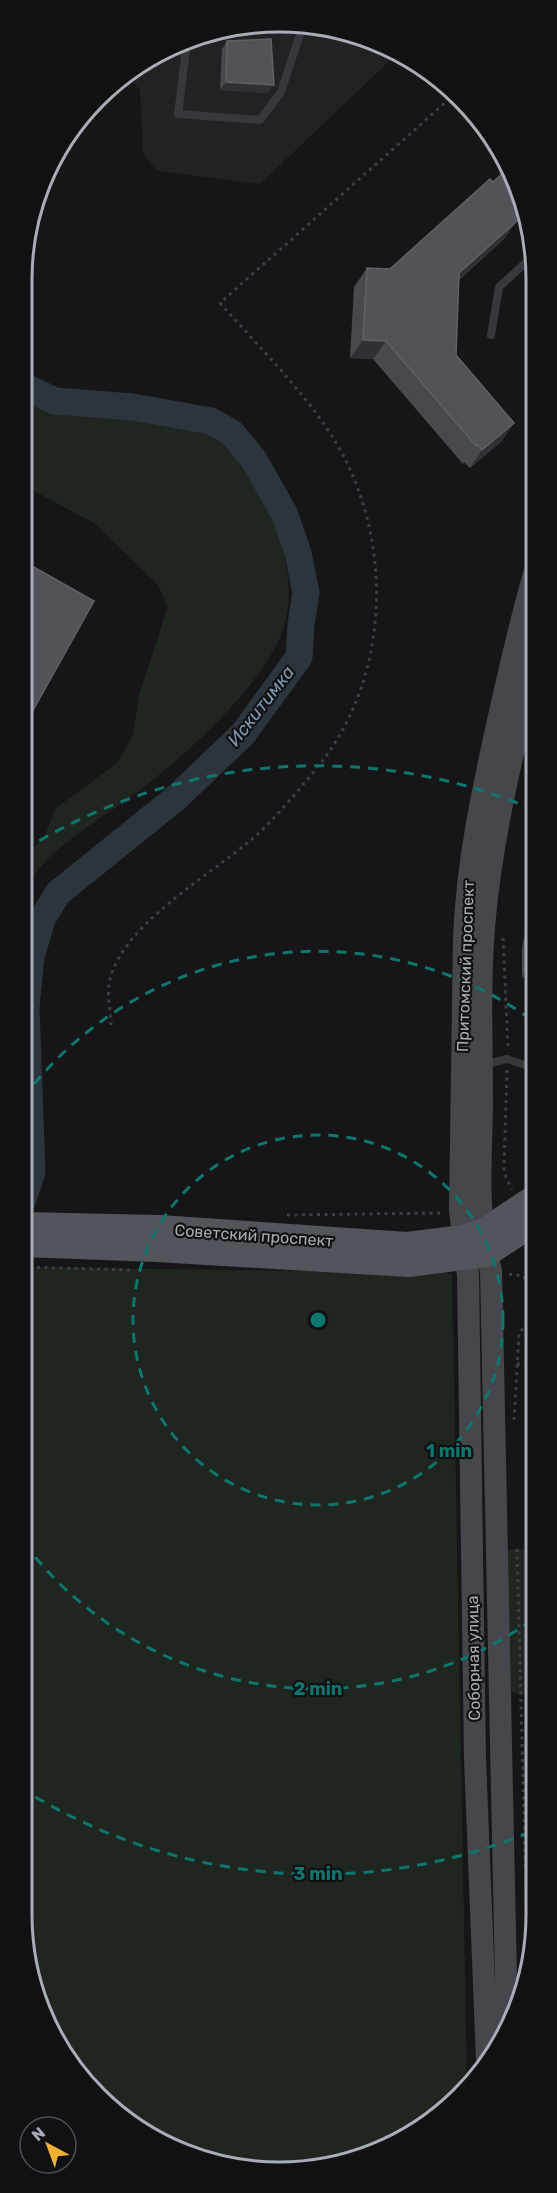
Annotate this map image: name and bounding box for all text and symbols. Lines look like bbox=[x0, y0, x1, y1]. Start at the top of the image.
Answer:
water label: Искитимка bbox=[223, 661, 299, 751]
street label: Притомский проспект bbox=[453, 880, 478, 1052]
street label: Советский проспект bbox=[174, 1220, 334, 1251]
centre of rings bbox=[308, 1310, 328, 1330]
text: 1 min bbox=[426, 1440, 472, 1462]
street label: Соборная улица bbox=[463, 1595, 484, 1721]
text: 2 min bbox=[294, 1678, 342, 1700]
text: 3 min bbox=[294, 1863, 342, 1885]
north arrow bbox=[18, 2115, 78, 2175]
text: N bbox=[28, 2123, 49, 2145]

